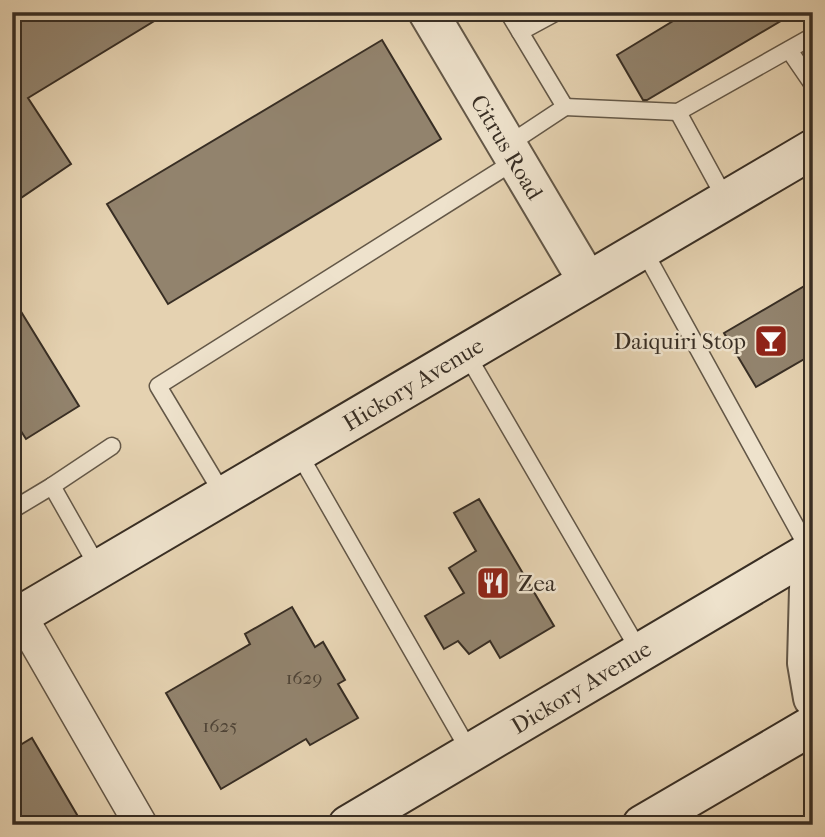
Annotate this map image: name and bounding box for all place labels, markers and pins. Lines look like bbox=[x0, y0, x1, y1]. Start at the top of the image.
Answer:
bar icon: Daiquiri Stop bbox=[752, 322, 790, 360]
place label: Daiquiri Stop bbox=[614, 328, 746, 355]
restaurant icon: Zea bbox=[474, 564, 512, 602]
place label: Zea bbox=[518, 570, 556, 597]

